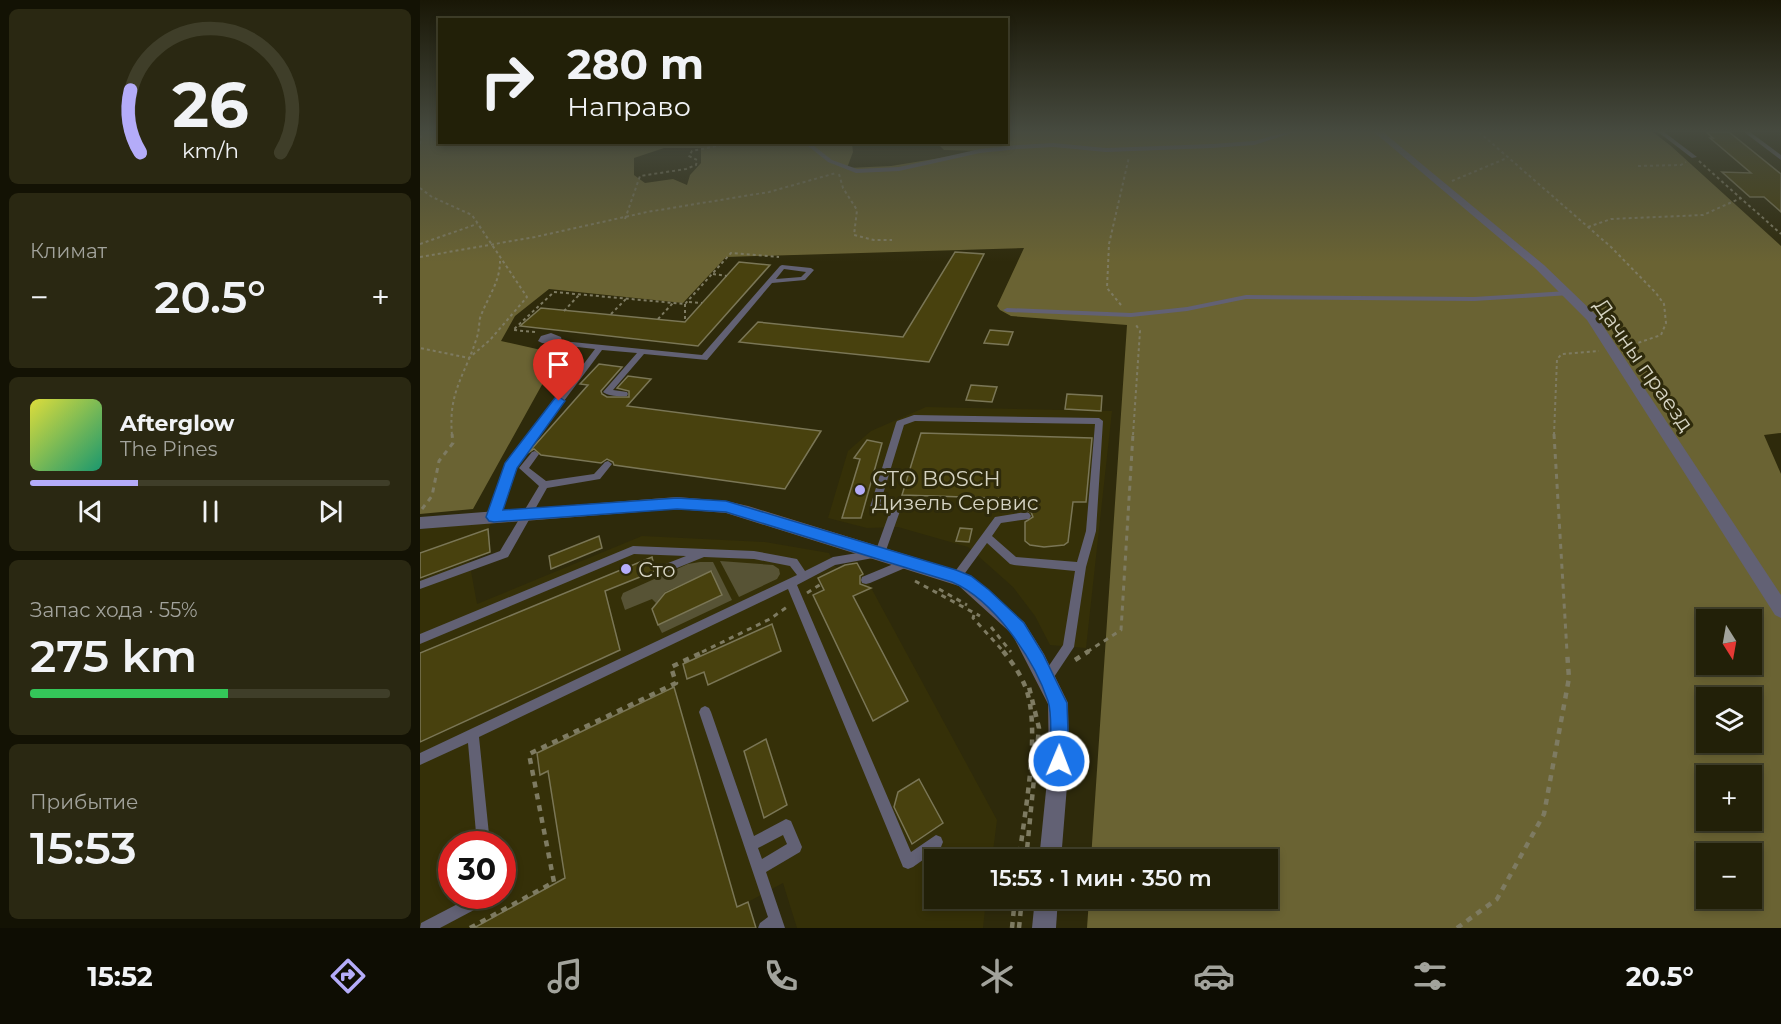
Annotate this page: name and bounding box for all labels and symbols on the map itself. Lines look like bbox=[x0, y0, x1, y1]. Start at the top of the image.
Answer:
street label: Дачны праезд bbox=[1589, 294, 1699, 436]
pin bbox=[533, 339, 584, 401]
place label: СТО BOSCH Дизель Сервис bbox=[872, 466, 1039, 515]
marker: СТО BOSCH Дизель Сервис bbox=[853, 483, 867, 497]
place label: Сто bbox=[638, 557, 676, 582]
marker: Сто bbox=[619, 562, 633, 576]
north arrow bbox=[1696, 609, 1762, 675]
position arrow bbox=[1027, 729, 1091, 793]
speed limit sign: 30 bbox=[438, 831, 516, 909]

